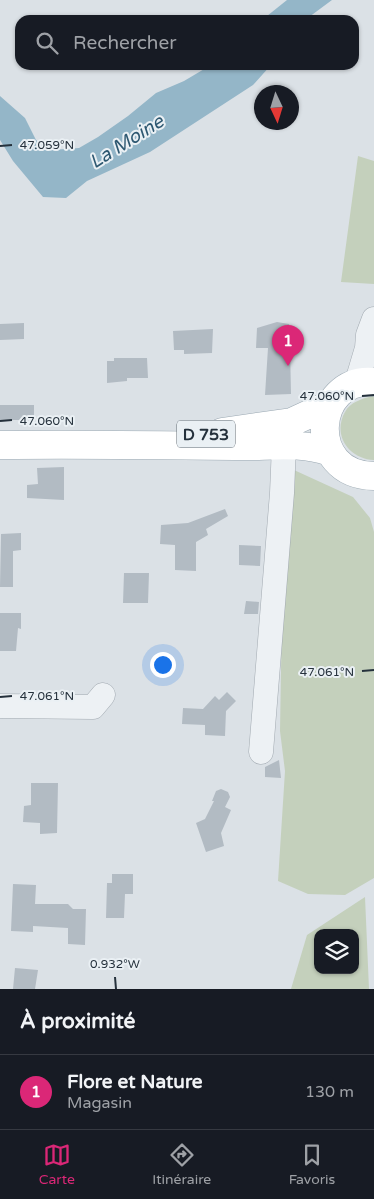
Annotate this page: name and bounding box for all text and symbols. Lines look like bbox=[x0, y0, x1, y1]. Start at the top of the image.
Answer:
search box bbox=[15, 15, 359, 70]
icon: search bbox=[33, 29, 61, 57]
text: Rechercher bbox=[73, 32, 176, 54]
north arrow bbox=[254, 85, 299, 130]
water label: La Moine bbox=[85, 110, 169, 173]
text: 47.059°N bbox=[20, 138, 74, 152]
pin: 1 bbox=[272, 325, 304, 366]
text: 47.060°N bbox=[300, 389, 354, 403]
text: 47.060°N bbox=[20, 414, 74, 428]
road number: D 753 bbox=[177, 420, 235, 448]
your location bbox=[150, 652, 176, 678]
text: 47.061°N bbox=[300, 665, 354, 679]
text: 47.061°N bbox=[20, 689, 74, 703]
map controls bbox=[314, 929, 359, 974]
button: layers bbox=[314, 929, 359, 974]
text: 0.932°W bbox=[90, 957, 140, 971]
text: À proximité bbox=[20, 1009, 135, 1034]
text: Flore et Nature bbox=[67, 1071, 203, 1093]
text: 1 bbox=[31, 1082, 41, 1102]
text: 130 m bbox=[305, 1082, 354, 1102]
text: Magasin bbox=[67, 1093, 132, 1113]
tab: Carte bbox=[39, 1141, 75, 1188]
tab: Itinéraire bbox=[152, 1141, 211, 1188]
tab: Favoris bbox=[289, 1141, 335, 1188]

